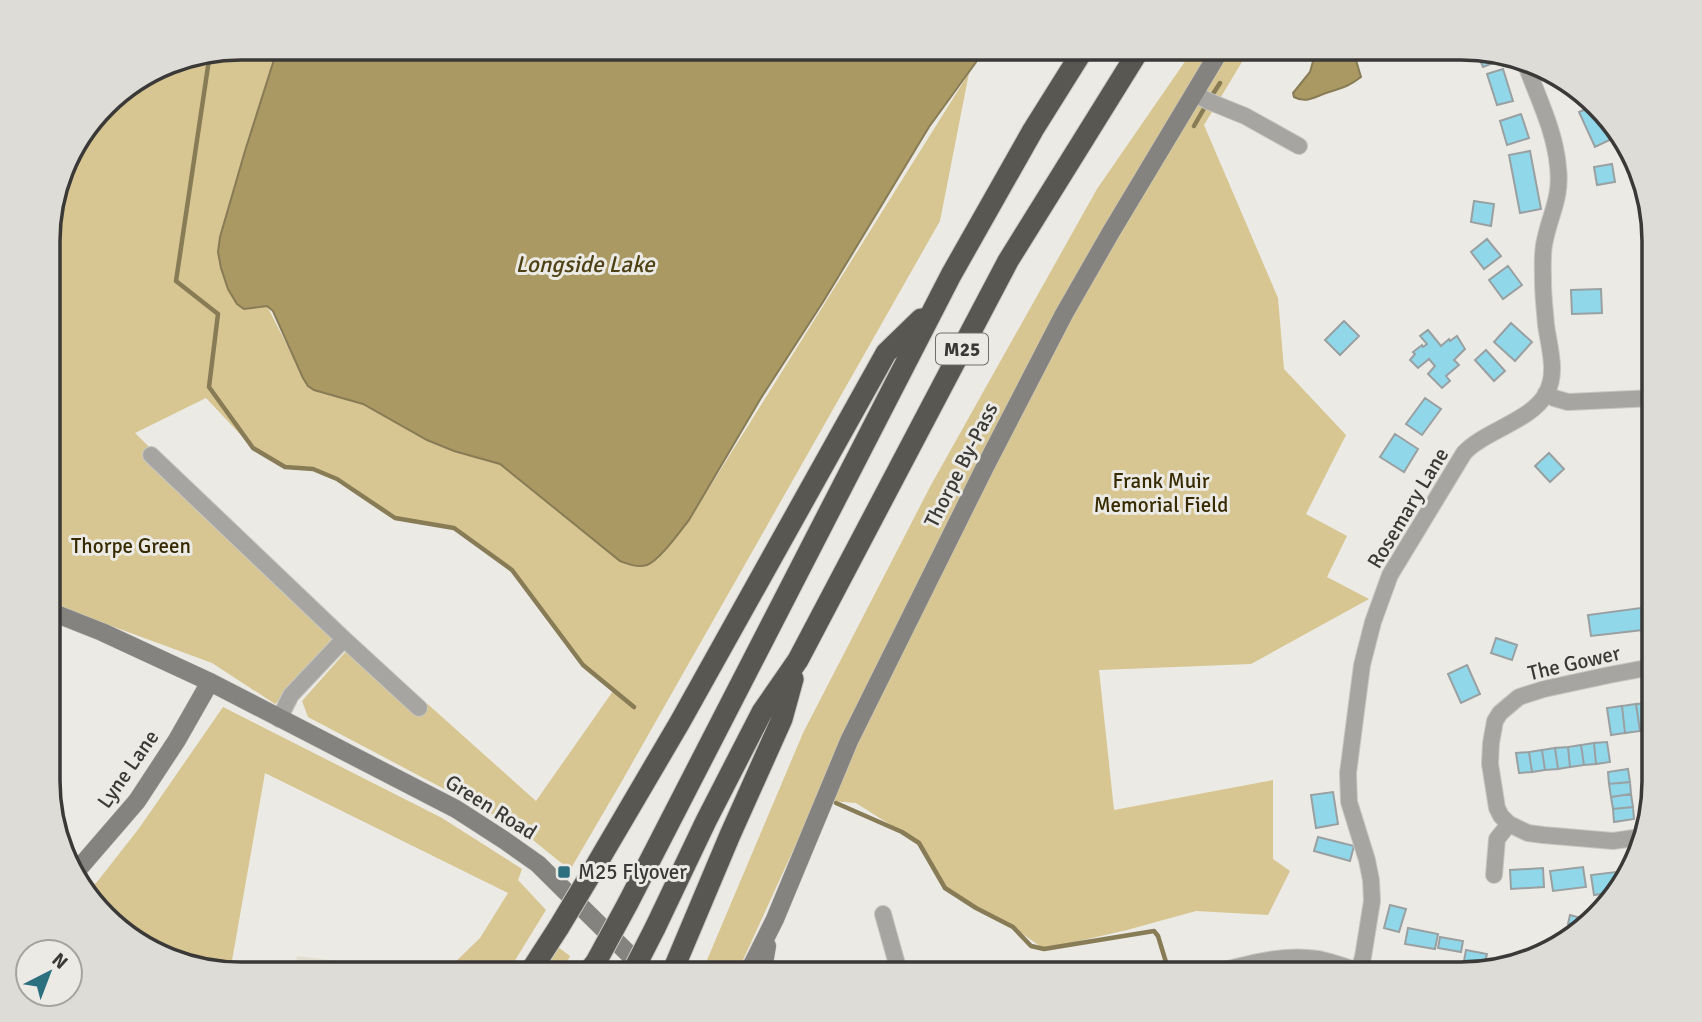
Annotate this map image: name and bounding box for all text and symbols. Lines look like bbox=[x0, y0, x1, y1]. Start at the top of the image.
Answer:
water label: Longside Lake bbox=[515, 250, 656, 279]
road number: M25 bbox=[936, 334, 988, 364]
street label: Thorpe By-Pass bbox=[918, 398, 1004, 532]
street label: Rosemary Lane bbox=[1362, 443, 1454, 573]
park label: Frank Muir Memorial Field bbox=[1094, 468, 1228, 518]
park label: Thorpe Green bbox=[71, 533, 191, 559]
street label: The Gower bbox=[1525, 640, 1623, 686]
street label: Lyne Lane bbox=[92, 725, 164, 813]
street label: Green Road bbox=[440, 769, 542, 845]
place label: M25 Flyover bbox=[578, 859, 687, 885]
marker: M25 Flyover bbox=[556, 864, 572, 880]
north arrow bbox=[14, 938, 84, 1008]
text: N bbox=[47, 948, 73, 974]

